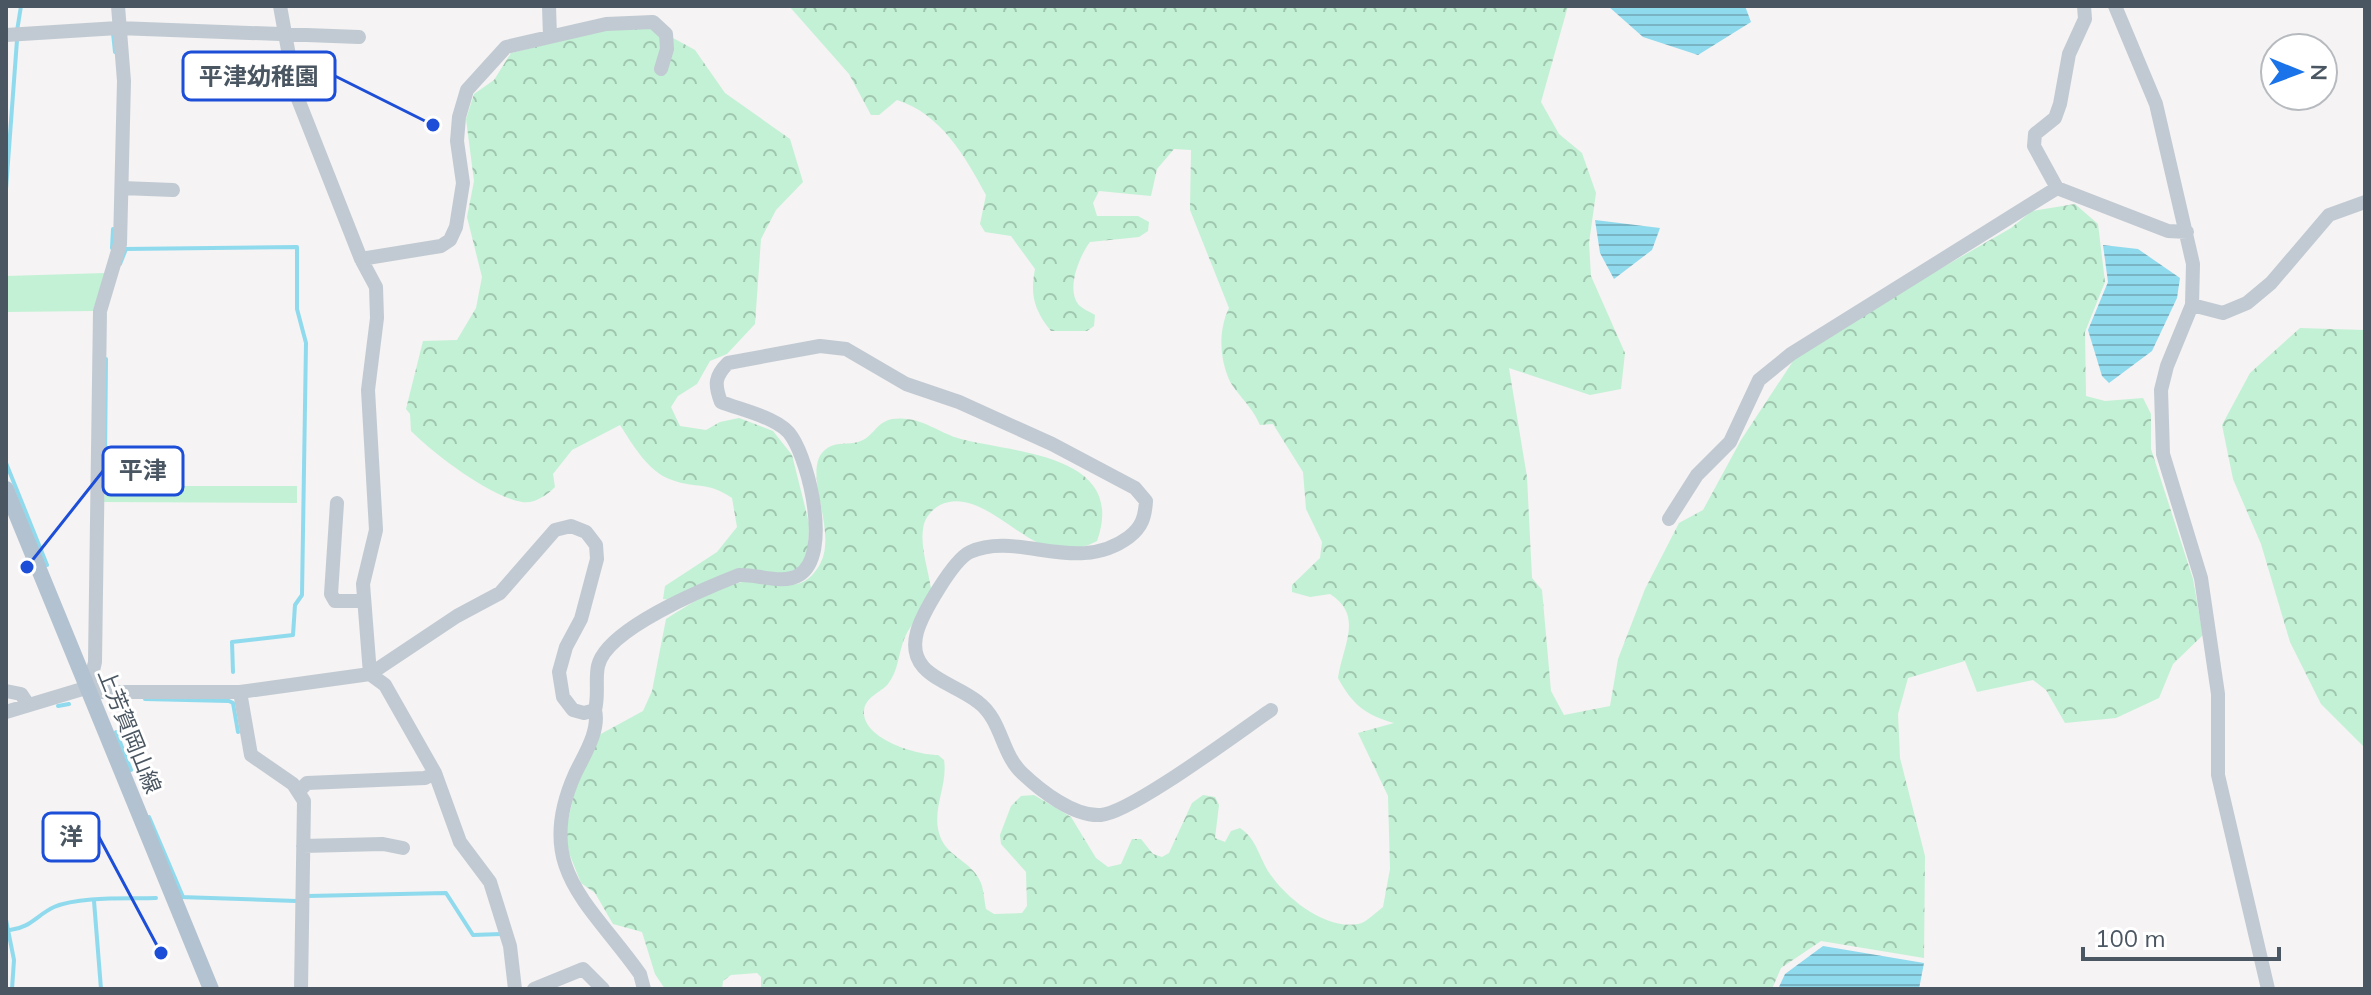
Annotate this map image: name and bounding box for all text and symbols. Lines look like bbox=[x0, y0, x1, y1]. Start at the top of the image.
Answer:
north arrow bbox=[2259, 32, 2339, 112]
callout: 平津幼稚園 bbox=[183, 52, 335, 100]
text: 平津幼稚園 bbox=[199, 61, 319, 91]
text: N bbox=[2305, 64, 2333, 81]
callout: 平津 bbox=[103, 447, 183, 495]
text: 平津 bbox=[119, 455, 167, 485]
street label: 上芳賀岡山線 bbox=[92, 665, 168, 797]
callout: 洋 bbox=[43, 813, 99, 861]
text: 洋 bbox=[59, 821, 83, 851]
scale bar bbox=[2083, 911, 2279, 961]
text: 100 m bbox=[2095, 923, 2166, 953]

